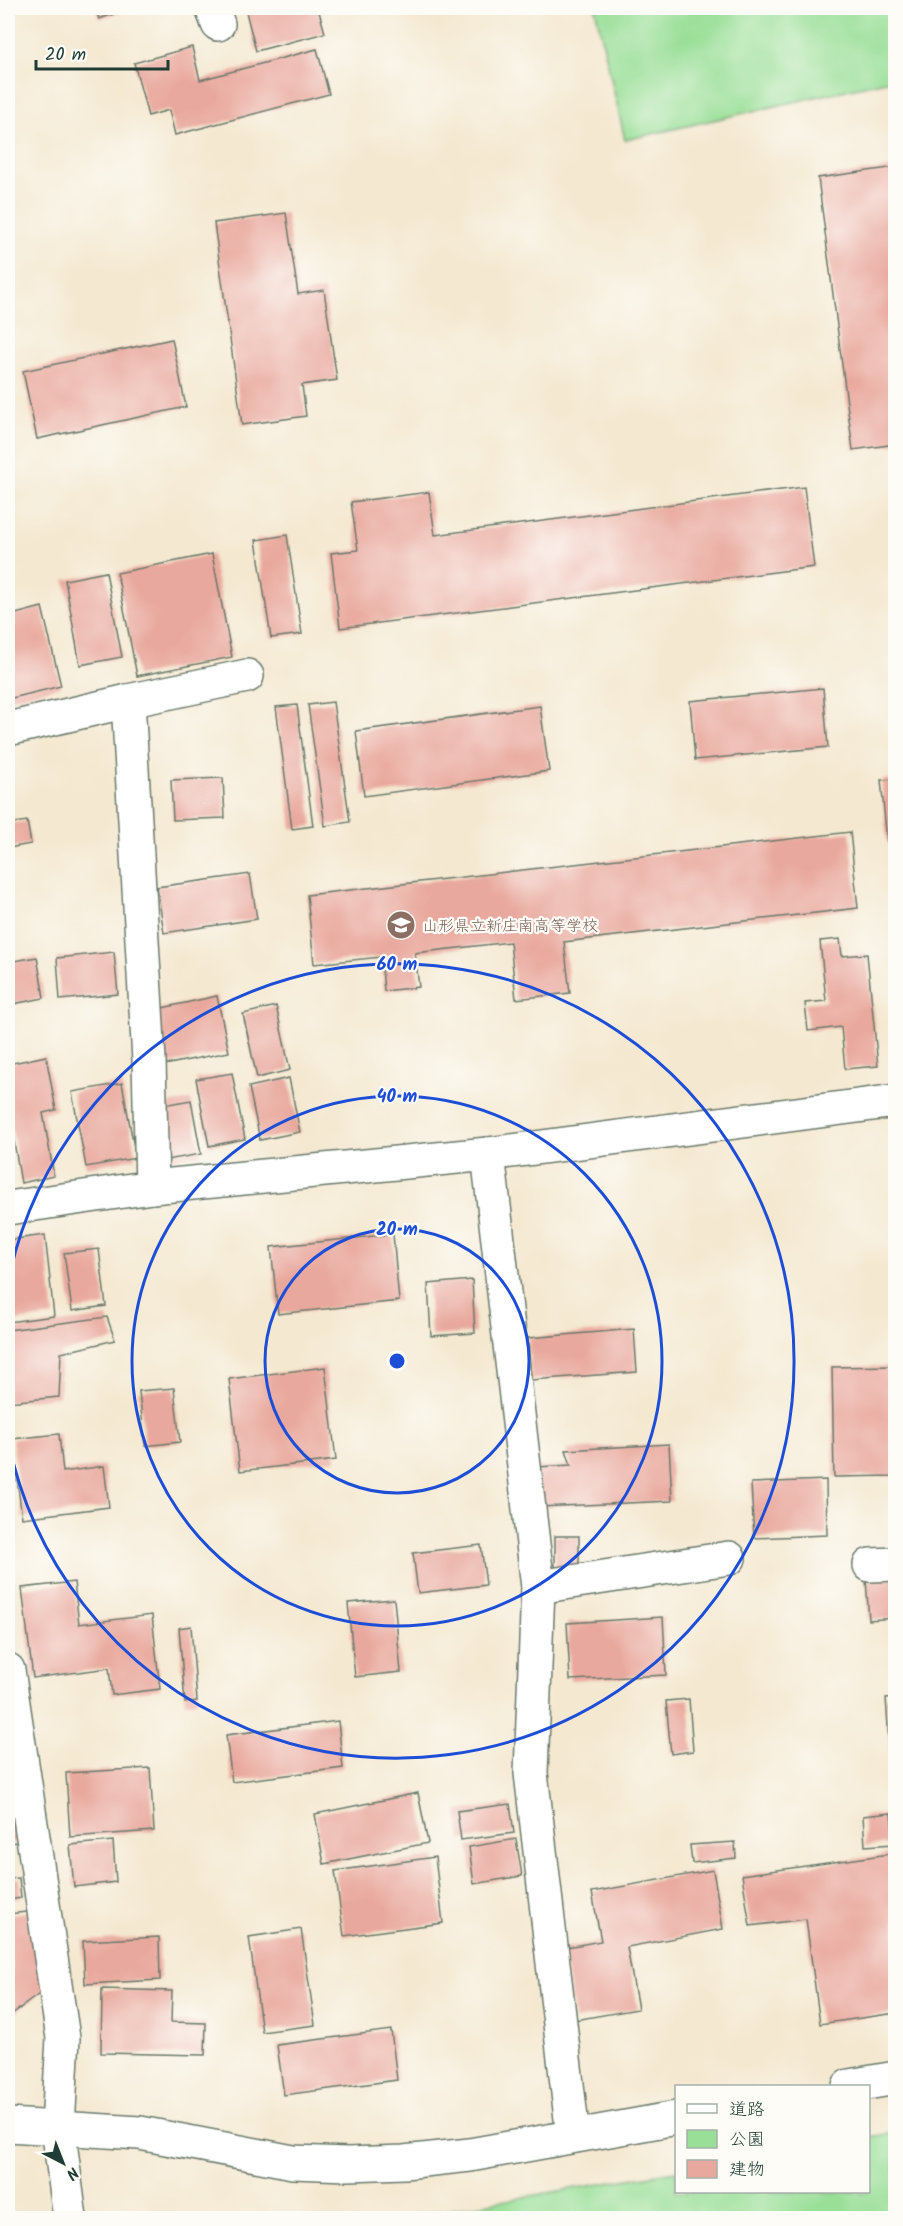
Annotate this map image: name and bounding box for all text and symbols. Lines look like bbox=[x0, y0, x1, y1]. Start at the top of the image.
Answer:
scale bar bbox=[36, 33, 168, 71]
text: 20 m bbox=[45, 41, 86, 70]
school or university icon: 山形県立新庄南高等学校 bbox=[385, 909, 417, 941]
place label: 山形県立新庄南高等学校 bbox=[422, 914, 598, 939]
text: 60 m bbox=[377, 951, 418, 980]
text: 40 m bbox=[377, 1083, 418, 1112]
text: 20 m bbox=[376, 1216, 418, 1245]
centre of rings bbox=[387, 1351, 407, 1371]
legend bbox=[675, 2085, 870, 2193]
text: 道路 bbox=[729, 2096, 765, 2125]
text: 公園 bbox=[729, 2126, 765, 2155]
north arrow bbox=[33, 2133, 93, 2193]
text: 建物 bbox=[729, 2156, 765, 2185]
text: N bbox=[60, 2160, 84, 2186]

